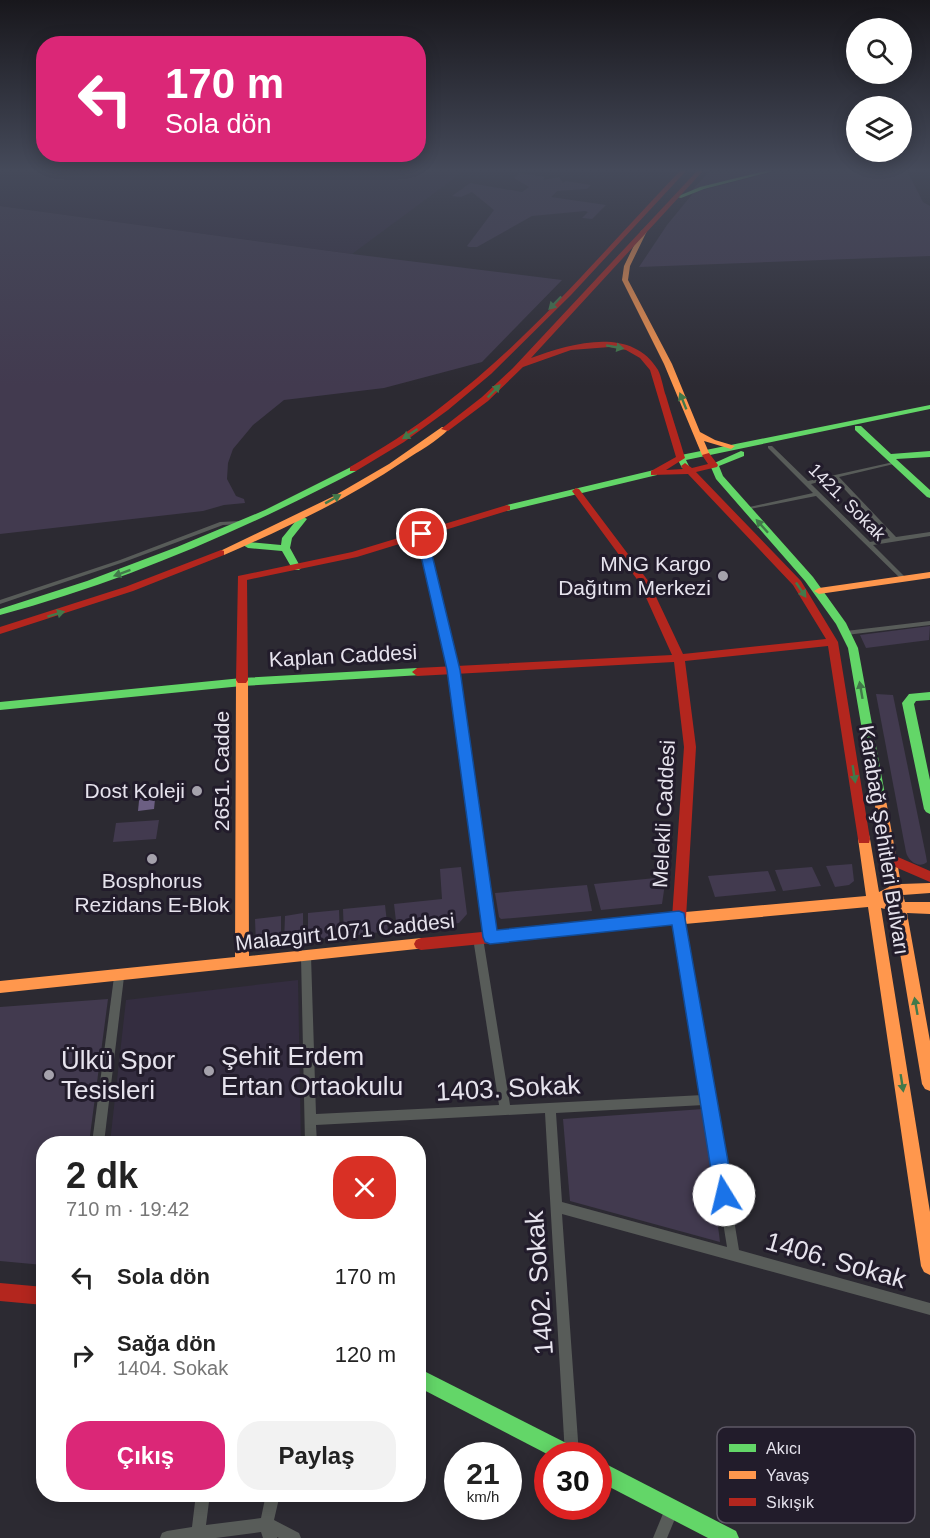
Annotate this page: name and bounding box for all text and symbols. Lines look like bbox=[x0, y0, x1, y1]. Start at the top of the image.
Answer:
map controls bbox=[846, 18, 912, 162]
button: search bbox=[846, 18, 912, 84]
icon: left bbox=[66, 60, 144, 138]
text: 170 m bbox=[165, 60, 284, 107]
button: layers bbox=[846, 96, 912, 162]
text: Sola dön bbox=[165, 109, 272, 139]
one-way arrow bbox=[548, 296, 562, 310]
one-way arrow bbox=[606, 342, 625, 351]
one-way arrow bbox=[487, 384, 501, 398]
one-way arrow bbox=[678, 392, 687, 410]
one-way arrow bbox=[402, 428, 419, 439]
street label: 1421. Sokak bbox=[805, 460, 890, 545]
one-way arrow bbox=[325, 494, 342, 504]
pin bbox=[396, 508, 447, 559]
icon: arrive bbox=[405, 517, 438, 550]
one-way arrow bbox=[755, 519, 769, 534]
place label: MNG Kargo Dağıtım Merkezi bbox=[558, 552, 711, 599]
one-way arrow bbox=[113, 568, 131, 578]
marker: MNG Kargo Dağıtım Merkezi bbox=[716, 569, 730, 583]
one-way arrow bbox=[795, 581, 807, 597]
one-way arrow bbox=[47, 609, 65, 618]
street label: Kaplan Caddesi bbox=[268, 640, 418, 671]
one-way arrow bbox=[856, 680, 865, 699]
street label: 2651. Cadde bbox=[210, 711, 233, 831]
street label: Karabağ Şehitleri Bulvarı bbox=[855, 723, 914, 956]
street label: Melekli Caddesi bbox=[648, 739, 679, 889]
one-way arrow bbox=[850, 765, 859, 784]
place label: Dost Koleji bbox=[85, 779, 185, 802]
marker: Dost Koleji bbox=[190, 784, 204, 798]
marker: Bosphorus Rezidans E-Blok bbox=[145, 852, 159, 866]
place label: Bosphorus Rezidans E-Blok bbox=[74, 869, 230, 916]
street label: Malazgirt 1071 Caddesi bbox=[234, 909, 456, 954]
one-way arrow bbox=[911, 996, 920, 1015]
place label: Şehit Erdem Ertan Ortaokulu bbox=[221, 1041, 403, 1101]
place label: Ülkü Spor Tesisleri bbox=[61, 1045, 175, 1105]
marker: Şehit Erdem Ertan Ortaokulu bbox=[202, 1064, 216, 1078]
marker: Ülkü Spor Tesisleri bbox=[42, 1068, 56, 1082]
street label: 1403. Sokak bbox=[435, 1069, 582, 1107]
one-way arrow bbox=[898, 1074, 907, 1093]
text: 2 dk bbox=[66, 1155, 138, 1196]
button: close bbox=[333, 1156, 396, 1219]
position arrow bbox=[692, 1163, 756, 1227]
text: 710 m · 19:42 bbox=[66, 1198, 189, 1220]
street label: 1402. Sokak bbox=[519, 1209, 559, 1356]
street label: 1406. Sokak bbox=[762, 1226, 911, 1295]
icon: left bbox=[66, 1261, 99, 1294]
text: Sola dön bbox=[117, 1264, 210, 1289]
text: 170 m bbox=[335, 1264, 396, 1289]
text: Sağa dön bbox=[117, 1331, 216, 1356]
icon: right bbox=[66, 1339, 99, 1372]
text: 120 m bbox=[335, 1342, 396, 1367]
text: 1404. Sokak bbox=[117, 1357, 228, 1379]
button: Çıkış bbox=[66, 1421, 225, 1490]
button: Paylaş bbox=[237, 1421, 396, 1490]
legend bbox=[717, 1427, 915, 1523]
text: Akıcı bbox=[766, 1440, 802, 1457]
speed limit sign: 30 bbox=[534, 1442, 612, 1520]
text: 21 bbox=[466, 1457, 500, 1490]
text: Yavaş bbox=[766, 1467, 809, 1484]
text: km/h bbox=[467, 1488, 499, 1505]
text: Sıkışık bbox=[766, 1494, 815, 1511]

